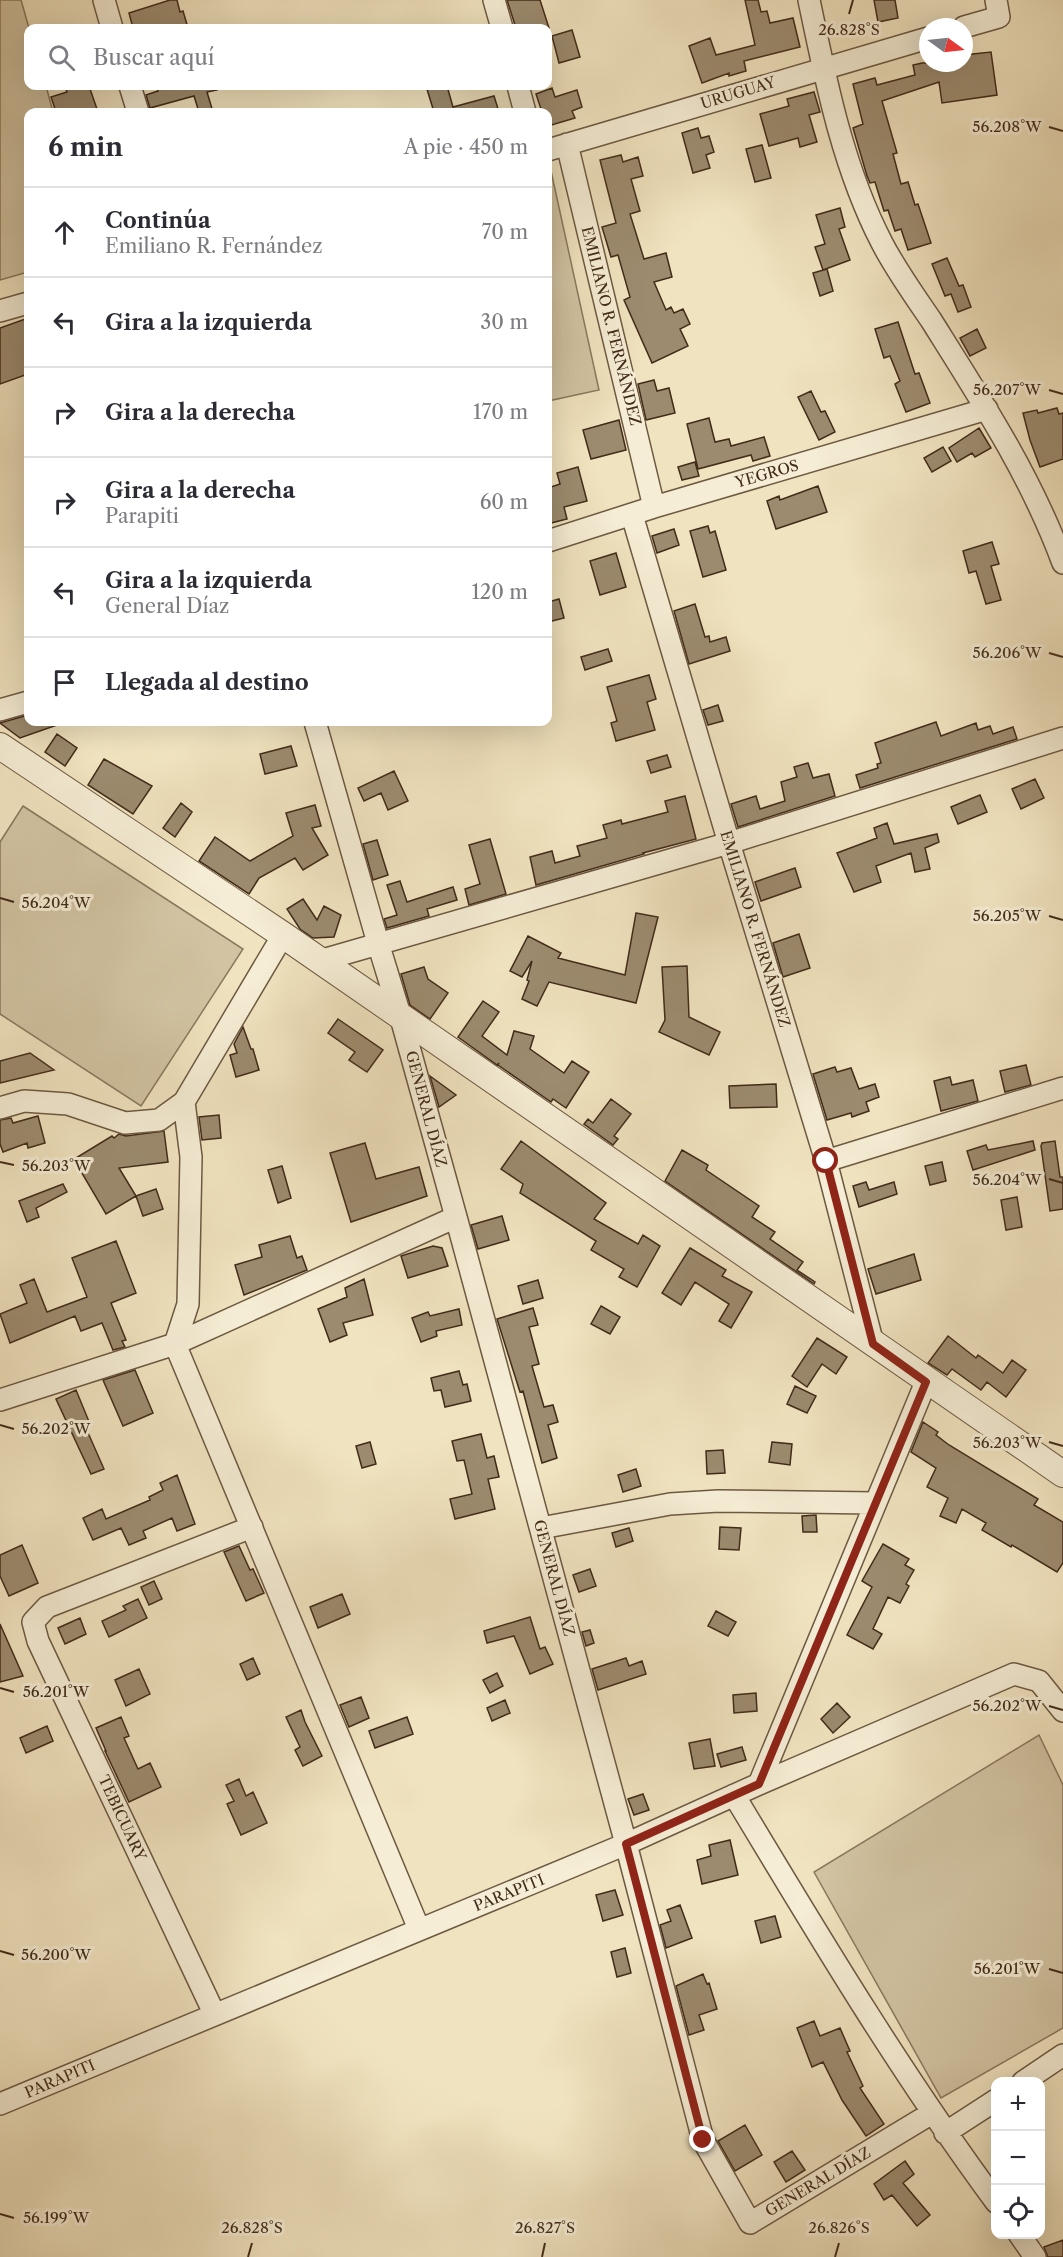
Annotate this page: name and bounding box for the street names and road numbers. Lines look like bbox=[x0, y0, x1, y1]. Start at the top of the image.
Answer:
street label: URUGUAY bbox=[698, 72, 778, 113]
street label: EMILIANO R. FERNÁNDEZ bbox=[578, 224, 645, 428]
street label: YEGROS bbox=[732, 455, 801, 492]
street label: EMILIANO R. FERNÁNDEZ bbox=[716, 828, 794, 1030]
street label: GENERAL DÍAZ bbox=[402, 1049, 451, 1169]
street label: GENERAL DÍAZ bbox=[530, 1518, 579, 1638]
street label: TEBICUARY bbox=[94, 1772, 151, 1864]
street label: PARAPITI bbox=[471, 1870, 547, 1915]
street label: PARAPITI bbox=[22, 2055, 98, 2102]
street label: GENERAL DÍAZ bbox=[762, 2143, 874, 2221]

